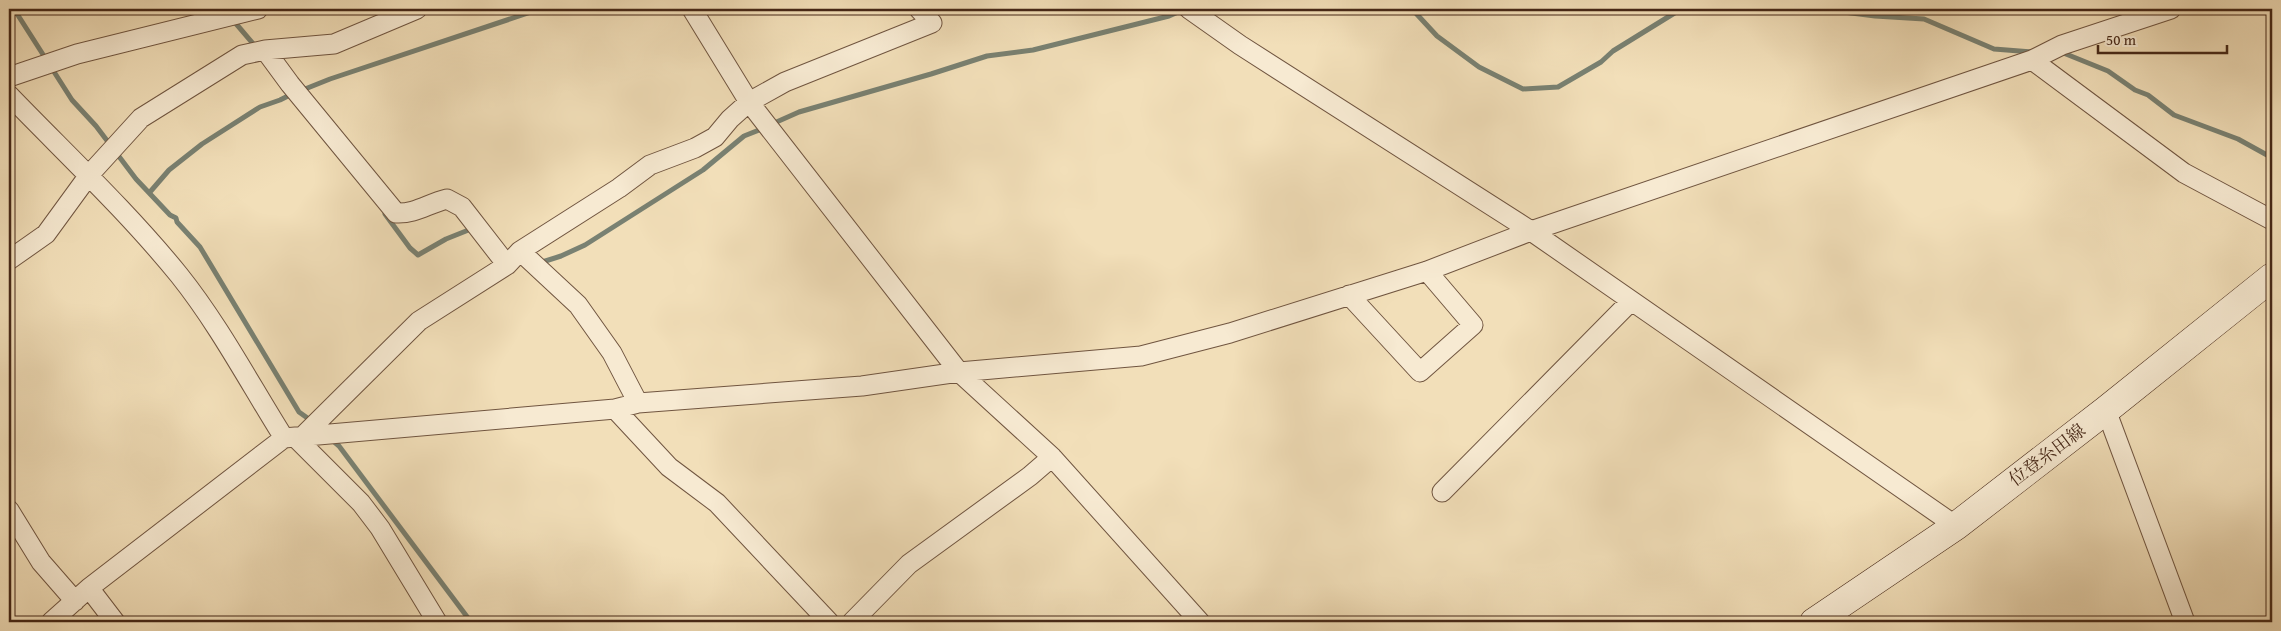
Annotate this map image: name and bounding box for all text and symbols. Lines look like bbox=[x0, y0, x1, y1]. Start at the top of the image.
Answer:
scale bar bbox=[2098, 22, 2227, 54]
text: 50 m bbox=[2106, 29, 2137, 50]
street label: 位登糸田線 bbox=[2003, 417, 2091, 492]

